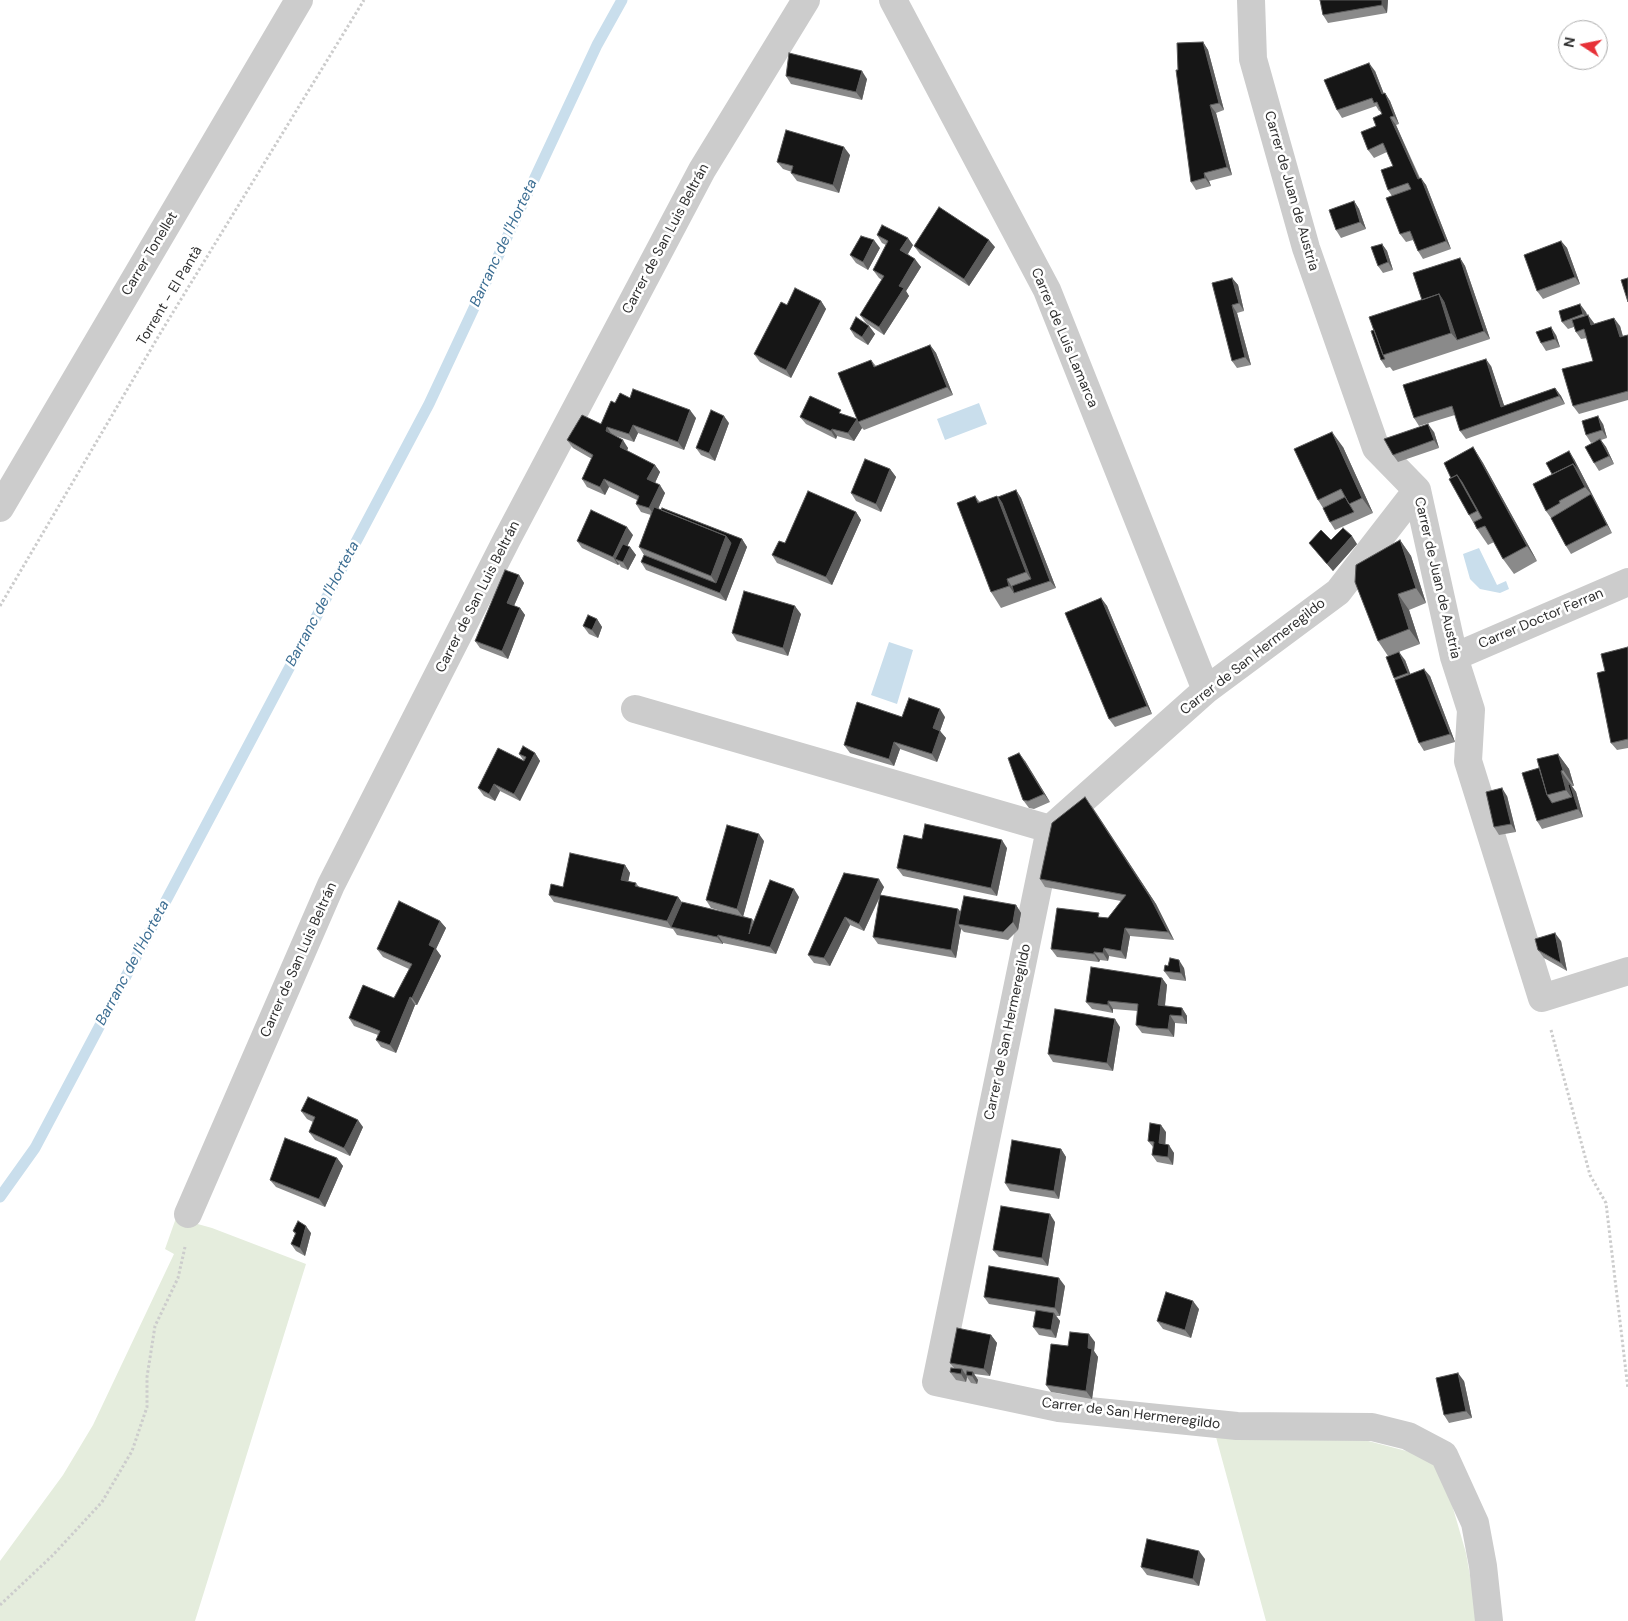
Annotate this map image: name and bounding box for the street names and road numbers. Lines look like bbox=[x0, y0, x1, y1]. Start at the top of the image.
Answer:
street label: Carrer de Juan de Austria bbox=[1260, 109, 1322, 273]
street label: Carrer de San Luis Beltrán bbox=[619, 161, 713, 317]
street label: Carrer Tonellet bbox=[118, 209, 182, 299]
street label: Torrent - El Pantà bbox=[134, 243, 206, 349]
street label: Carrer de Luis Lamarca bbox=[1027, 266, 1101, 410]
street label: Carrer de Juan de Austria bbox=[1410, 496, 1464, 660]
street label: Carrer de San Luis Beltrán bbox=[432, 518, 524, 676]
street label: Carrer Doctor Ferran bbox=[1476, 585, 1606, 653]
street label: Carrer de San Hermeregildo bbox=[1177, 595, 1329, 719]
street label: Carrer de San Luis Beltrán bbox=[257, 880, 341, 1040]
street label: Carrer de San Hermeregildo bbox=[981, 942, 1035, 1122]
street label: Carrer de San Hermeregildo bbox=[1041, 1395, 1221, 1433]

